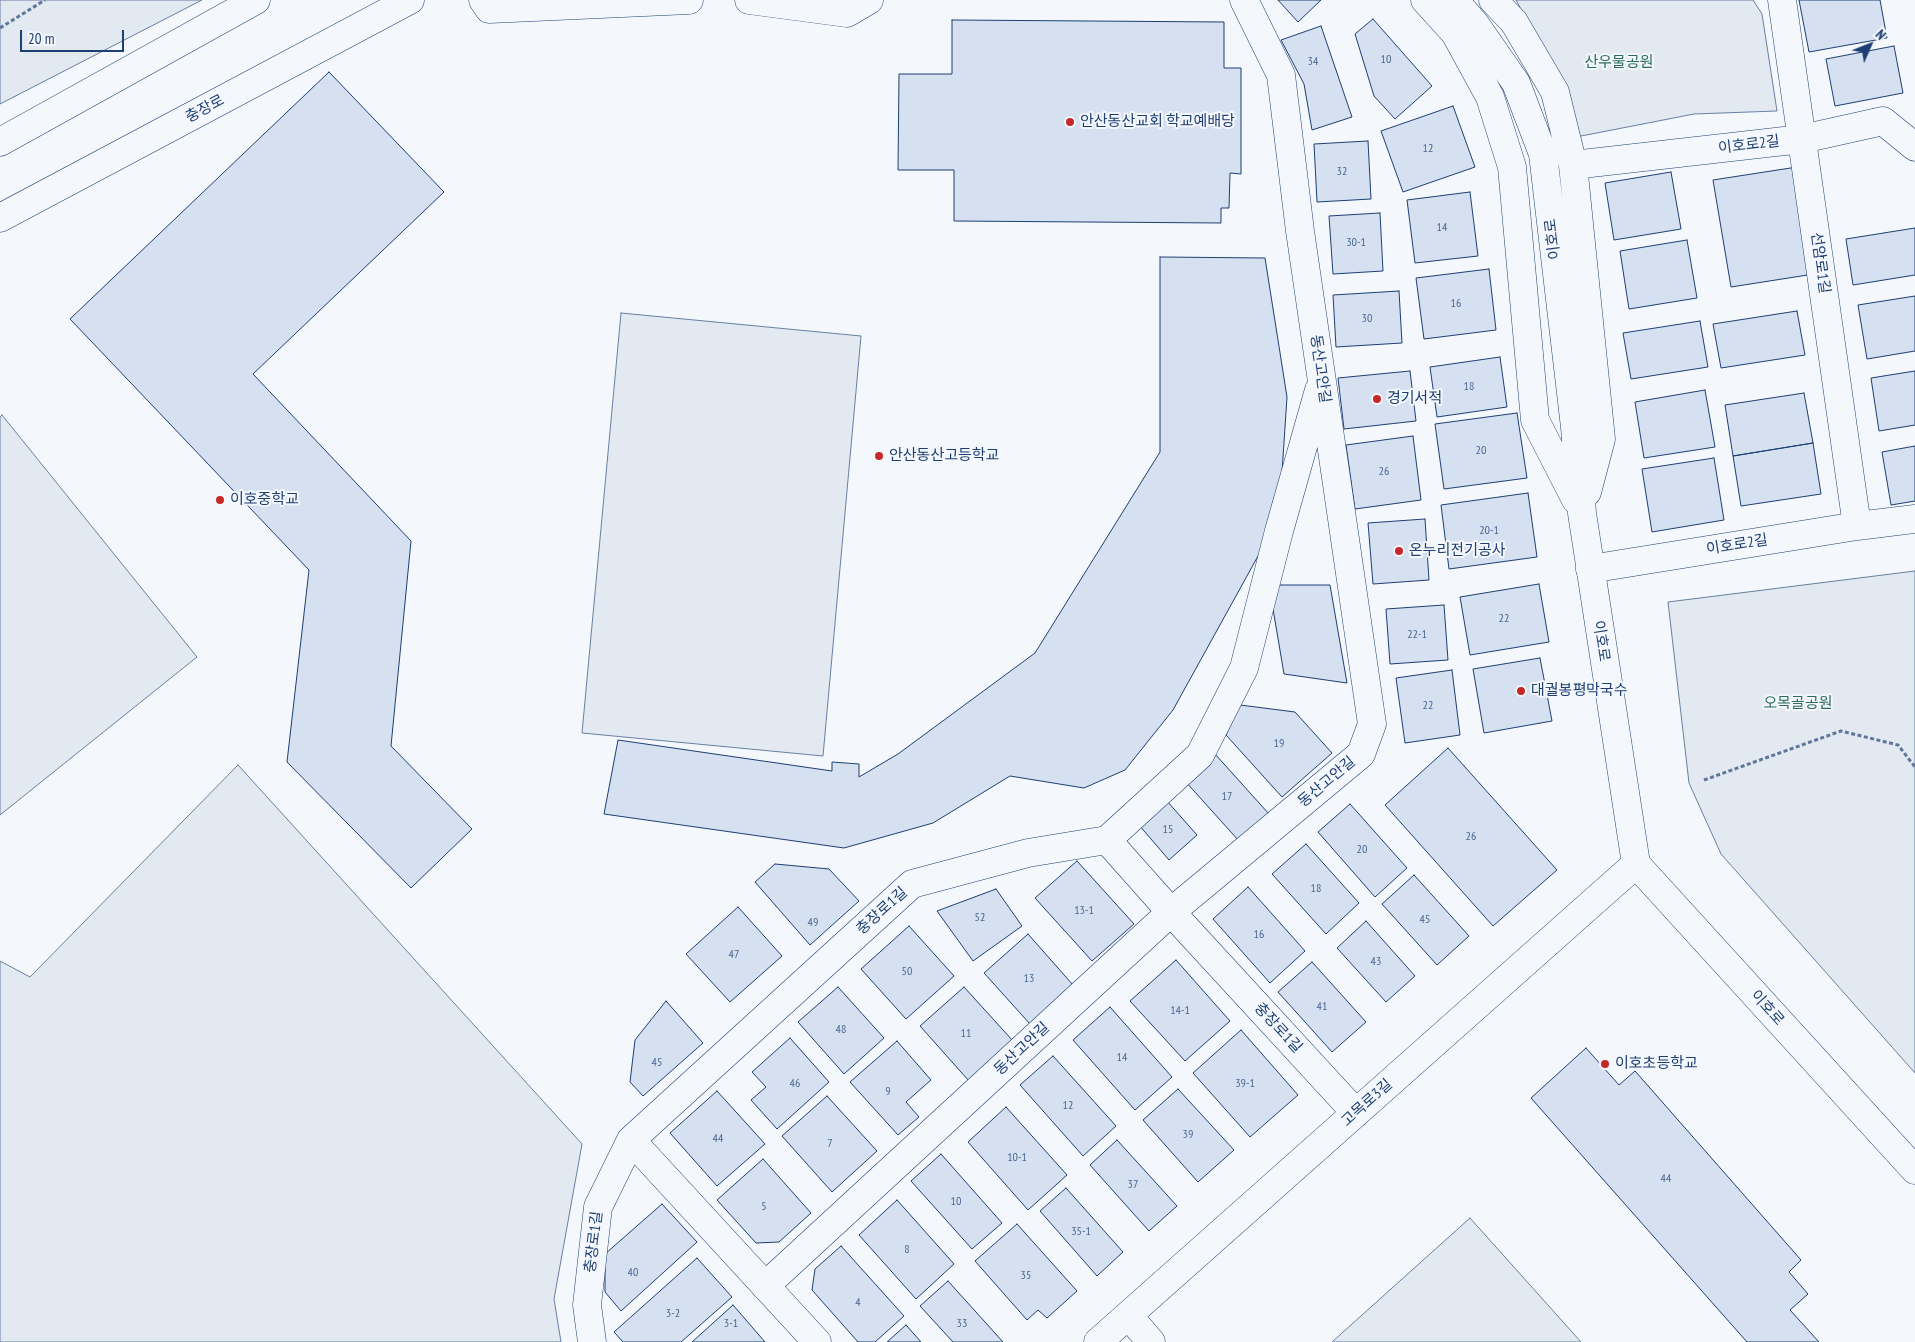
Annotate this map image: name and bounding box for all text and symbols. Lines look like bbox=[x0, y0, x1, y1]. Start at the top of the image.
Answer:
scale bar bbox=[22, 20, 126, 52]
north arrow bbox=[1845, 20, 1895, 70]
text: N bbox=[1872, 26, 1890, 44]
text: 20 m bbox=[28, 29, 54, 48]
house number: 10 bbox=[1381, 53, 1391, 67]
park label: 산우물공원 bbox=[1585, 54, 1653, 72]
house number: 34 bbox=[1308, 55, 1318, 69]
street label: 충장로 bbox=[182, 91, 228, 127]
place label: 안산동산교회 학교예배당 bbox=[1080, 113, 1235, 131]
marker: 안산동산교회 학교예배당 bbox=[1064, 116, 1076, 128]
street label: 이호로2길 bbox=[1717, 132, 1781, 158]
house number: 12 bbox=[1423, 142, 1433, 156]
house number: 32 bbox=[1337, 165, 1347, 179]
street label: 이호로 bbox=[1542, 217, 1564, 261]
house number: 14 bbox=[1437, 221, 1447, 235]
street label: 선암로1길 bbox=[1807, 231, 1833, 295]
house number: 30-1 bbox=[1346, 236, 1366, 250]
house number: 16 bbox=[1451, 297, 1461, 311]
house number: 30 bbox=[1362, 312, 1372, 326]
street label: 동산고안길 bbox=[1306, 334, 1334, 404]
house number: 18 bbox=[1464, 380, 1474, 394]
place label: 경기서적 bbox=[1387, 390, 1442, 408]
marker: 경기서적 bbox=[1371, 393, 1383, 405]
house number: 20 bbox=[1476, 444, 1486, 458]
place label: 안산동산고등학교 bbox=[889, 447, 999, 465]
marker: 안산동산고등학교 bbox=[873, 450, 885, 462]
house number: 26 bbox=[1379, 465, 1389, 479]
place label: 이호중학교 bbox=[230, 491, 299, 509]
marker: 이호중학교 bbox=[214, 494, 226, 506]
house number: 20-1 bbox=[1479, 524, 1499, 538]
street label: 이호로2길 bbox=[1705, 531, 1769, 559]
place label: 온누리전기공사 bbox=[1409, 542, 1506, 560]
marker: 온누리전기공사 bbox=[1393, 545, 1405, 557]
house number: 22 bbox=[1499, 612, 1509, 626]
street label: 이호로 bbox=[1589, 619, 1613, 663]
house number: 22-1 bbox=[1407, 628, 1427, 642]
place label: 대궐봉평막국수 bbox=[1531, 682, 1628, 700]
marker: 대궐봉평막국수 bbox=[1515, 685, 1527, 697]
park label: 오목골공원 bbox=[1764, 695, 1832, 713]
house number: 22 bbox=[1423, 699, 1433, 713]
house number: 19 bbox=[1274, 737, 1284, 751]
street label: 동산고안길 bbox=[1295, 753, 1359, 811]
house number: 17 bbox=[1222, 790, 1232, 804]
house number: 15 bbox=[1163, 823, 1173, 837]
house number: 26 bbox=[1466, 830, 1476, 844]
house number: 20 bbox=[1357, 843, 1367, 857]
house number: 18 bbox=[1311, 882, 1321, 896]
street label: 충장로1길 bbox=[853, 884, 911, 938]
house number: 13-1 bbox=[1074, 904, 1094, 918]
house number: 52 bbox=[975, 911, 985, 925]
house number: 45 bbox=[1420, 913, 1430, 927]
house number: 49 bbox=[808, 916, 818, 930]
house number: 16 bbox=[1254, 928, 1264, 942]
house number: 47 bbox=[729, 948, 739, 962]
house number: 43 bbox=[1371, 955, 1381, 969]
house number: 50 bbox=[902, 965, 912, 979]
house number: 13 bbox=[1024, 972, 1034, 986]
street label: 이호로 bbox=[1746, 987, 1788, 1029]
street label: 충장로1길 bbox=[1250, 999, 1306, 1057]
house number: 41 bbox=[1317, 1000, 1327, 1014]
house number: 14-1 bbox=[1170, 1004, 1190, 1018]
street label: 동산고안길 bbox=[991, 1019, 1053, 1079]
house number: 48 bbox=[836, 1023, 846, 1037]
house number: 11 bbox=[961, 1027, 971, 1041]
house number: 14 bbox=[1117, 1051, 1127, 1065]
place label: 이호초등학교 bbox=[1615, 1055, 1698, 1073]
house number: 45 bbox=[652, 1056, 662, 1070]
marker: 이호초등학교 bbox=[1599, 1058, 1611, 1070]
street label: 고목로3길 bbox=[1338, 1076, 1396, 1130]
house number: 46 bbox=[790, 1077, 800, 1091]
house number: 39-1 bbox=[1235, 1077, 1255, 1091]
house number: 9 bbox=[885, 1085, 891, 1099]
house number: 12 bbox=[1063, 1099, 1073, 1113]
house number: 39 bbox=[1183, 1128, 1193, 1142]
house number: 44 bbox=[713, 1132, 723, 1146]
house number: 7 bbox=[827, 1137, 833, 1151]
house number: 10-1 bbox=[1007, 1151, 1027, 1165]
house number: 44 bbox=[1661, 1172, 1671, 1186]
house number: 37 bbox=[1128, 1178, 1138, 1192]
house number: 10 bbox=[951, 1195, 961, 1209]
house number: 5 bbox=[761, 1200, 767, 1214]
street label: 충장로1길 bbox=[581, 1210, 607, 1274]
house number: 35-1 bbox=[1071, 1225, 1091, 1239]
house number: 8 bbox=[904, 1243, 910, 1257]
house number: 40 bbox=[628, 1266, 638, 1280]
house number: 35 bbox=[1021, 1269, 1031, 1283]
house number: 4 bbox=[855, 1296, 861, 1310]
house number: 3-2 bbox=[666, 1307, 680, 1321]
house number: 3-1 bbox=[724, 1317, 738, 1331]
house number: 33 bbox=[957, 1317, 967, 1331]

